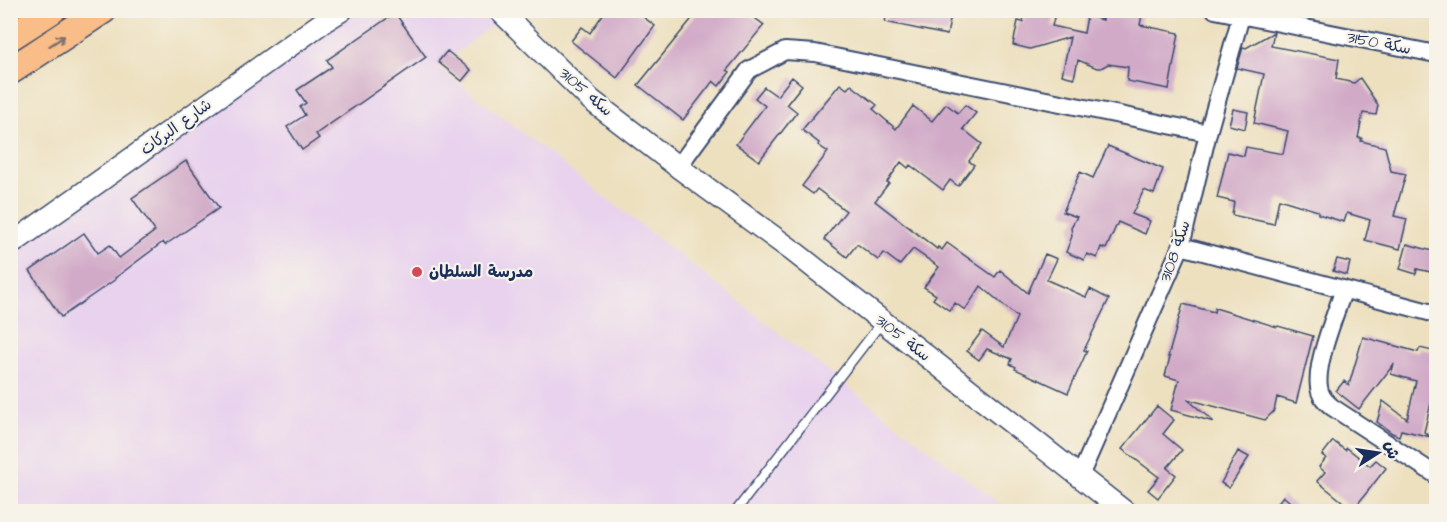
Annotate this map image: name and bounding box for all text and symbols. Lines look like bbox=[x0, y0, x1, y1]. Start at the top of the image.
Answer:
street label: سكة 3150 bbox=[1345, 26, 1413, 60]
one-way arrow bbox=[48, 34, 65, 47]
street label: سكه 3105 bbox=[554, 62, 618, 122]
street label: شارع البركات bbox=[136, 94, 216, 160]
street label: سكة 3108 bbox=[1154, 217, 1196, 285]
place label: مدرسة السلطان bbox=[429, 261, 533, 283]
marker: مدرسة السلطان bbox=[410, 265, 424, 279]
street label: سكة 3105 bbox=[871, 309, 935, 367]
north arrow bbox=[1348, 423, 1408, 483]
text: ش bbox=[1379, 439, 1404, 461]

